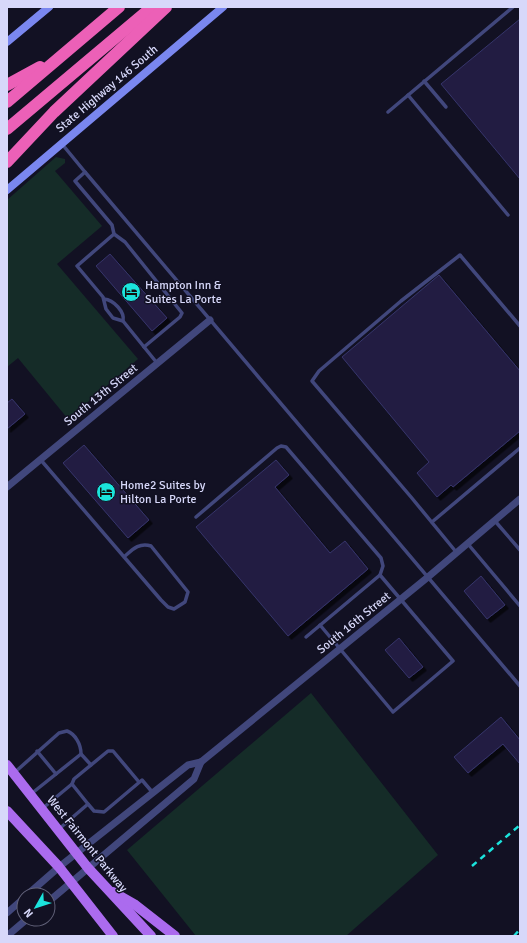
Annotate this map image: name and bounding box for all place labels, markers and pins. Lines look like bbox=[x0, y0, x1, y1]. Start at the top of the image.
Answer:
place label: Hampton Inn & Suites La Porte bbox=[145, 278, 222, 307]
hotel icon: Hampton Inn & Suites La Porte bbox=[120, 281, 142, 303]
place label: Home2 Suites by Hilton La Porte bbox=[120, 478, 206, 507]
hotel icon: Home2 Suites by Hilton La Porte bbox=[95, 481, 117, 503]

